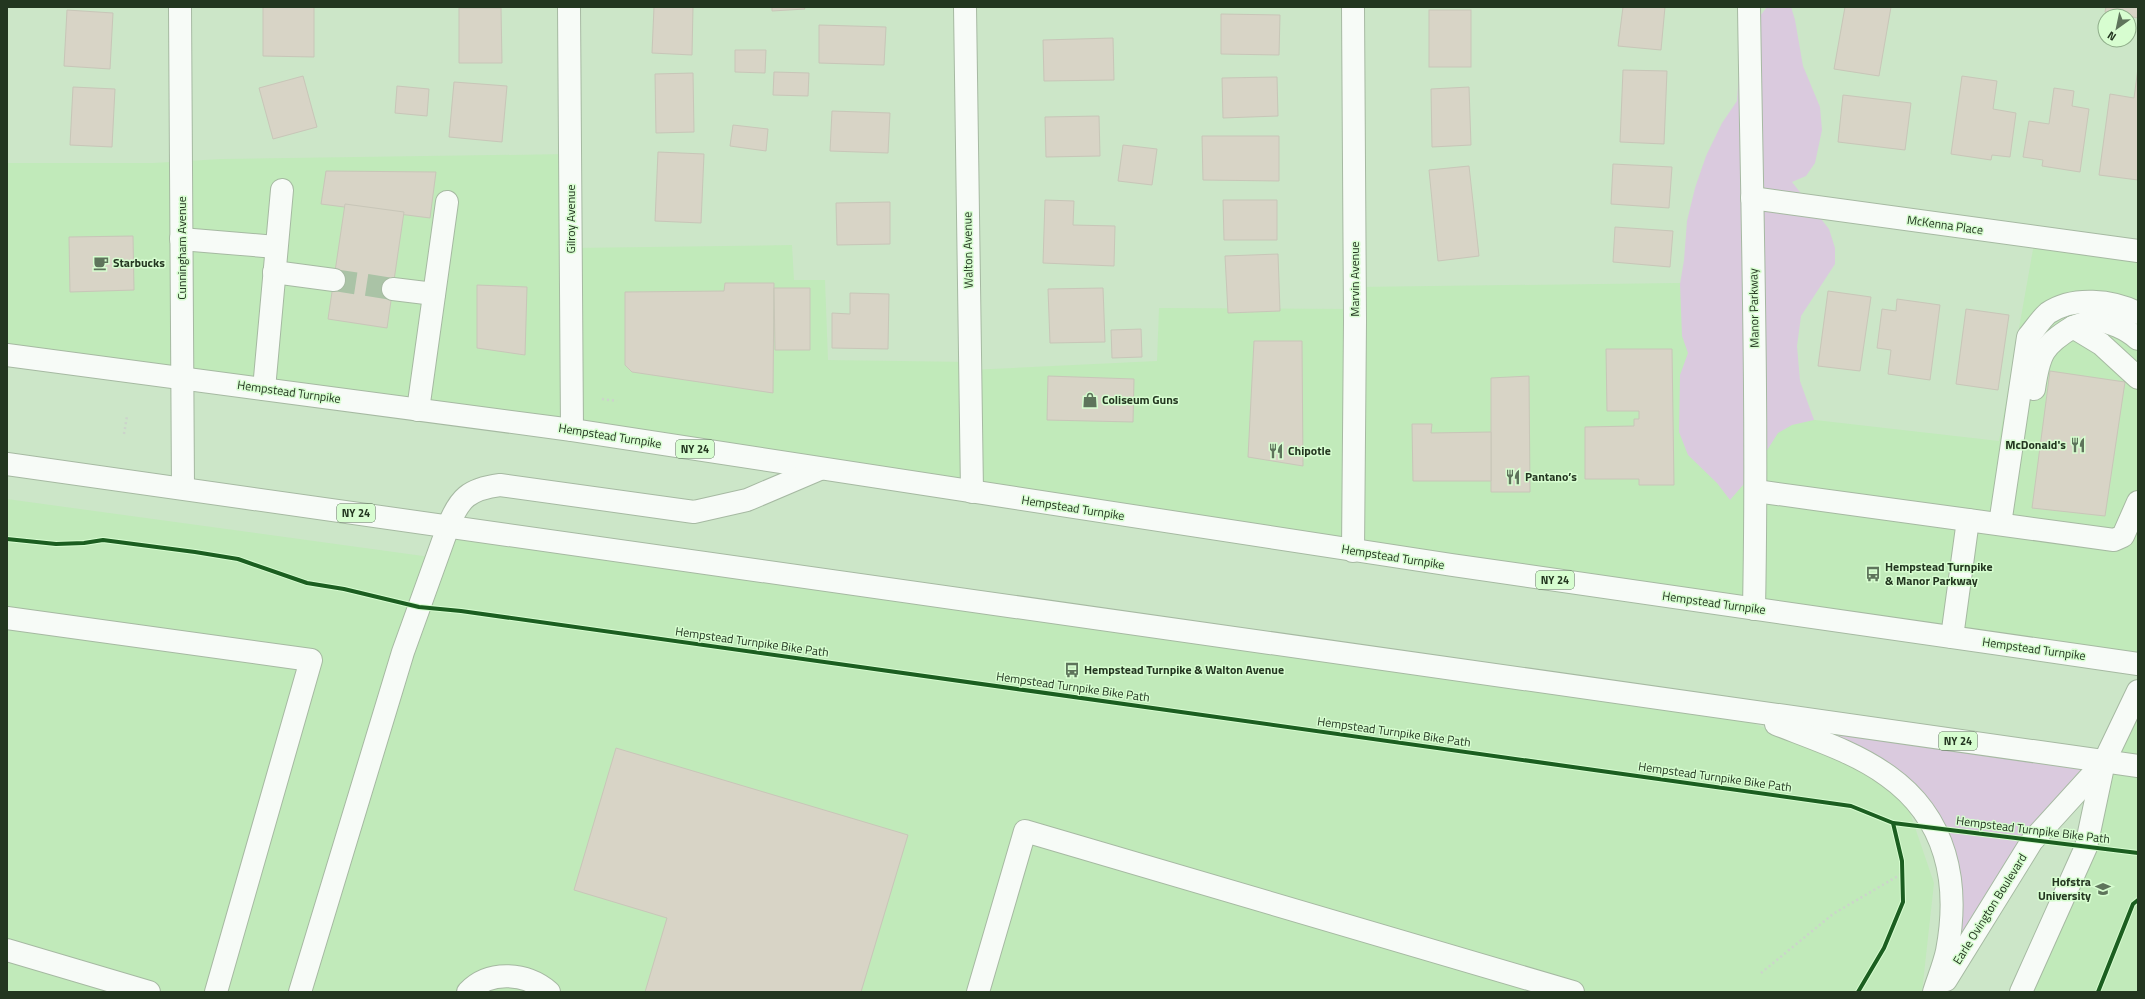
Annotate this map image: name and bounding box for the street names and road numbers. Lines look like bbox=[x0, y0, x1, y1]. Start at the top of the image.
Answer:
street label: Gilroy Avenue bbox=[561, 184, 580, 254]
street label: Cunningham Avenue bbox=[172, 196, 191, 300]
street label: McKenna Place bbox=[1906, 210, 1984, 239]
street label: Walton Avenue bbox=[957, 212, 978, 288]
street label: Marvin Avenue bbox=[1345, 241, 1364, 317]
street label: Manor Parkway bbox=[1743, 268, 1764, 348]
street label: Hempstead Turnpike bbox=[236, 375, 342, 408]
street label: Hempstead Turnpike bbox=[557, 418, 663, 453]
road number: NY 24 bbox=[676, 440, 714, 458]
street label: Hempstead Turnpike bbox=[1020, 490, 1126, 525]
road number: NY 24 bbox=[337, 504, 375, 522]
street label: Hempstead Turnpike bbox=[1340, 539, 1446, 574]
road number: NY 24 bbox=[1536, 571, 1574, 589]
street label: Hempstead Turnpike bbox=[1661, 586, 1767, 619]
street label: Hempstead Turnpike Bike Path bbox=[674, 621, 830, 662]
street label: Hempstead Turnpike bbox=[1981, 632, 2087, 665]
street label: Hempstead Turnpike Bike Path bbox=[995, 666, 1151, 707]
street label: Hempstead Turnpike Bike Path bbox=[1316, 711, 1472, 752]
road number: NY 24 bbox=[1939, 732, 1977, 750]
street label: Hempstead Turnpike Bike Path bbox=[1637, 756, 1793, 797]
street label: Hempstead Turnpike Bike Path bbox=[1955, 811, 2111, 848]
street label: Earle Ovington Boulevard bbox=[1948, 850, 2031, 968]

